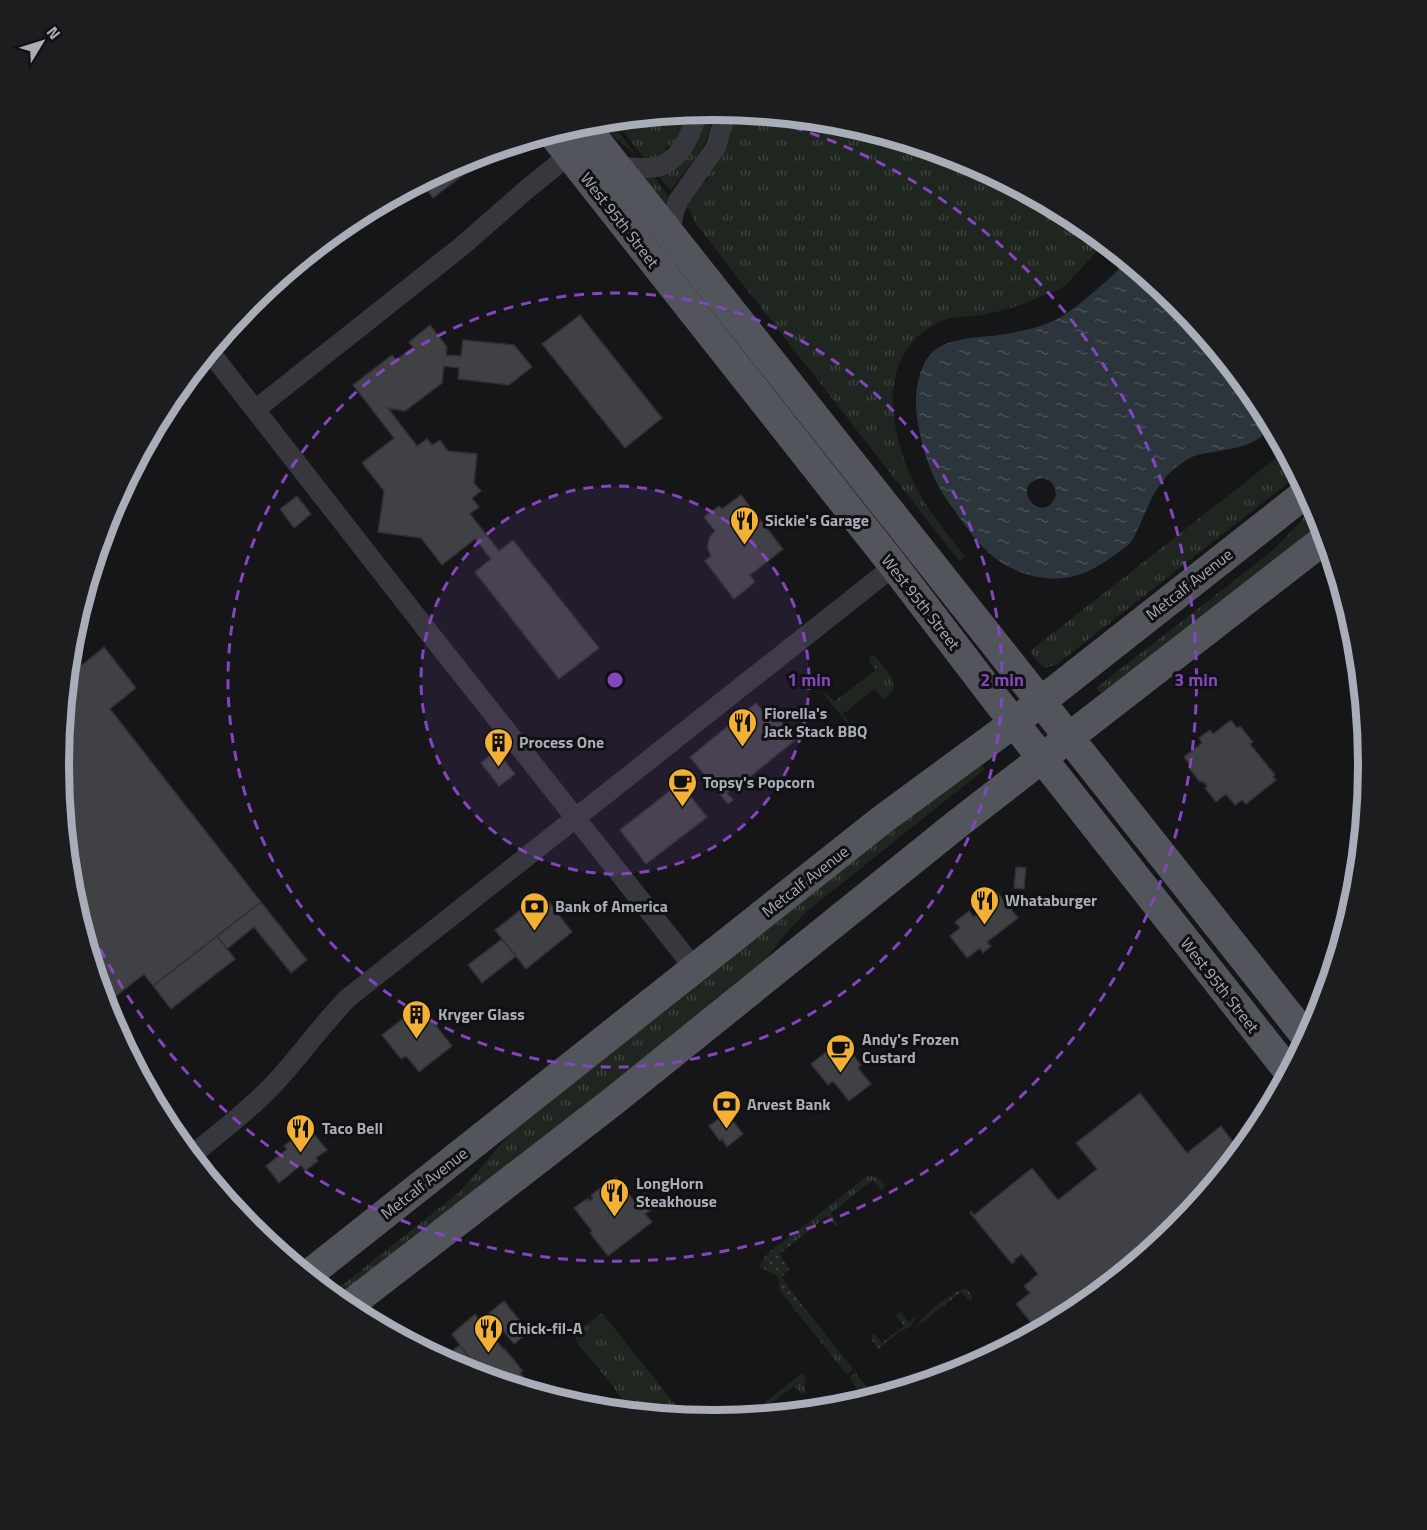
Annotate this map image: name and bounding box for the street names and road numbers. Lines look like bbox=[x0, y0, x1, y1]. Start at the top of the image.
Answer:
street label: West 95th Street bbox=[575, 167, 665, 273]
street label: Metcalf Avenue bbox=[1140, 542, 1238, 626]
street label: West 95th Street bbox=[876, 549, 966, 655]
street label: Metcalf Avenue bbox=[756, 839, 854, 923]
street label: West 95th Street bbox=[1175, 932, 1265, 1038]
street label: Metcalf Avenue bbox=[375, 1141, 473, 1225]

